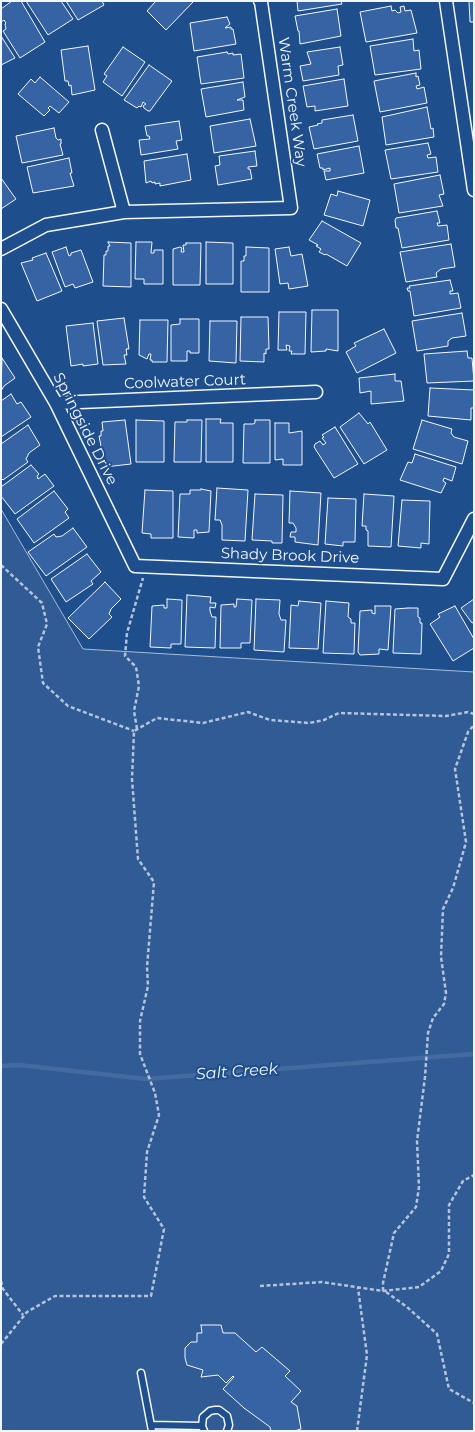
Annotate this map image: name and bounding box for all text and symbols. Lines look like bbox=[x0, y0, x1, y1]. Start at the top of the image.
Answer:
street label: Warm Creek Way bbox=[274, 36, 310, 168]
street label: Springside Drive bbox=[49, 370, 121, 488]
street label: Coolwater Court bbox=[124, 371, 246, 393]
street label: Shady Brook Drive bbox=[220, 545, 360, 567]
water label: Salt Creek bbox=[195, 1060, 279, 1084]

